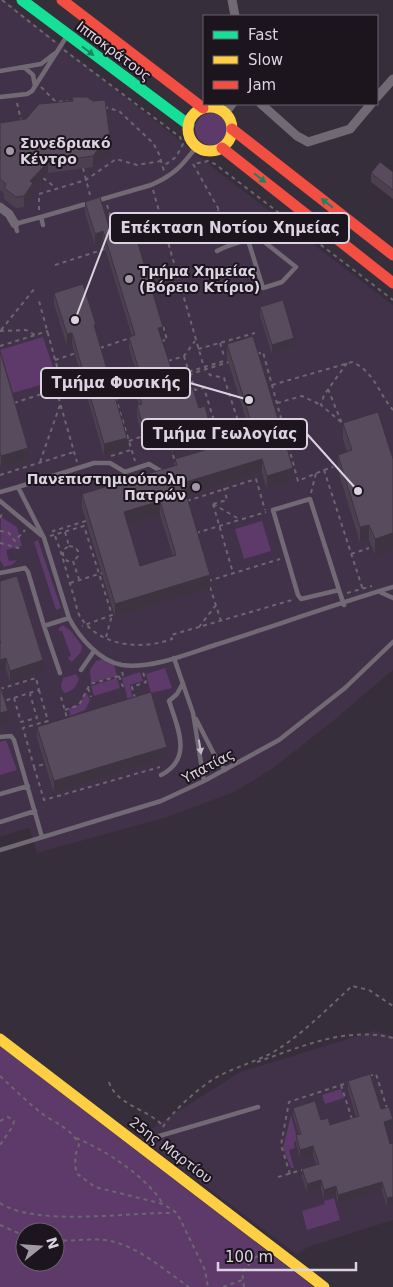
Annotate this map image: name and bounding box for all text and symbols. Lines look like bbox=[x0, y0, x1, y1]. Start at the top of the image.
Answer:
legend bbox=[203, 15, 378, 105]
street label: Ιπποκράτους bbox=[74, 18, 154, 84]
text: Fast bbox=[248, 26, 278, 44]
one-way arrow bbox=[81, 45, 94, 56]
text: Slow bbox=[248, 51, 283, 69]
text: Jam bbox=[247, 76, 276, 94]
place label: Συνεδριακό Κέντρο bbox=[20, 135, 111, 167]
marker: Συνεδριακό Κέντρο bbox=[4, 145, 16, 157]
one-way arrow bbox=[253, 173, 267, 183]
one-way arrow bbox=[321, 198, 334, 209]
callout: Επέκταση Νοτίου Χημείας bbox=[110, 213, 349, 243]
text: Επέκταση Νοτίου Χημείας bbox=[120, 219, 340, 237]
place label: Τμήμα Xημείας (Βόρειο Κτίριο) bbox=[139, 263, 260, 295]
marker: Τμήμα Xημείας (Βόρειο Κτίριο) bbox=[123, 273, 135, 285]
callout: Τμήμα Φυσικής bbox=[41, 368, 190, 398]
text: Τμήμα Φυσικής bbox=[51, 374, 181, 392]
callout: Τμήμα Γεωλογίας bbox=[142, 419, 307, 449]
text: Τμήμα Γεωλογίας bbox=[153, 425, 297, 443]
place label: Πανεπιστημιούπολη Πατρών bbox=[27, 471, 186, 503]
marker: Πανεπιστημιούπολη Πατρών bbox=[190, 481, 202, 493]
one-way arrow bbox=[196, 739, 204, 755]
street label: Υπατίας bbox=[178, 746, 237, 787]
street label: 25ης Μαρτίου bbox=[126, 1114, 216, 1186]
north arrow bbox=[15, 1222, 65, 1272]
text: N bbox=[43, 1235, 62, 1251]
scale bar bbox=[218, 1240, 356, 1272]
text: 100 m bbox=[225, 1248, 273, 1266]

